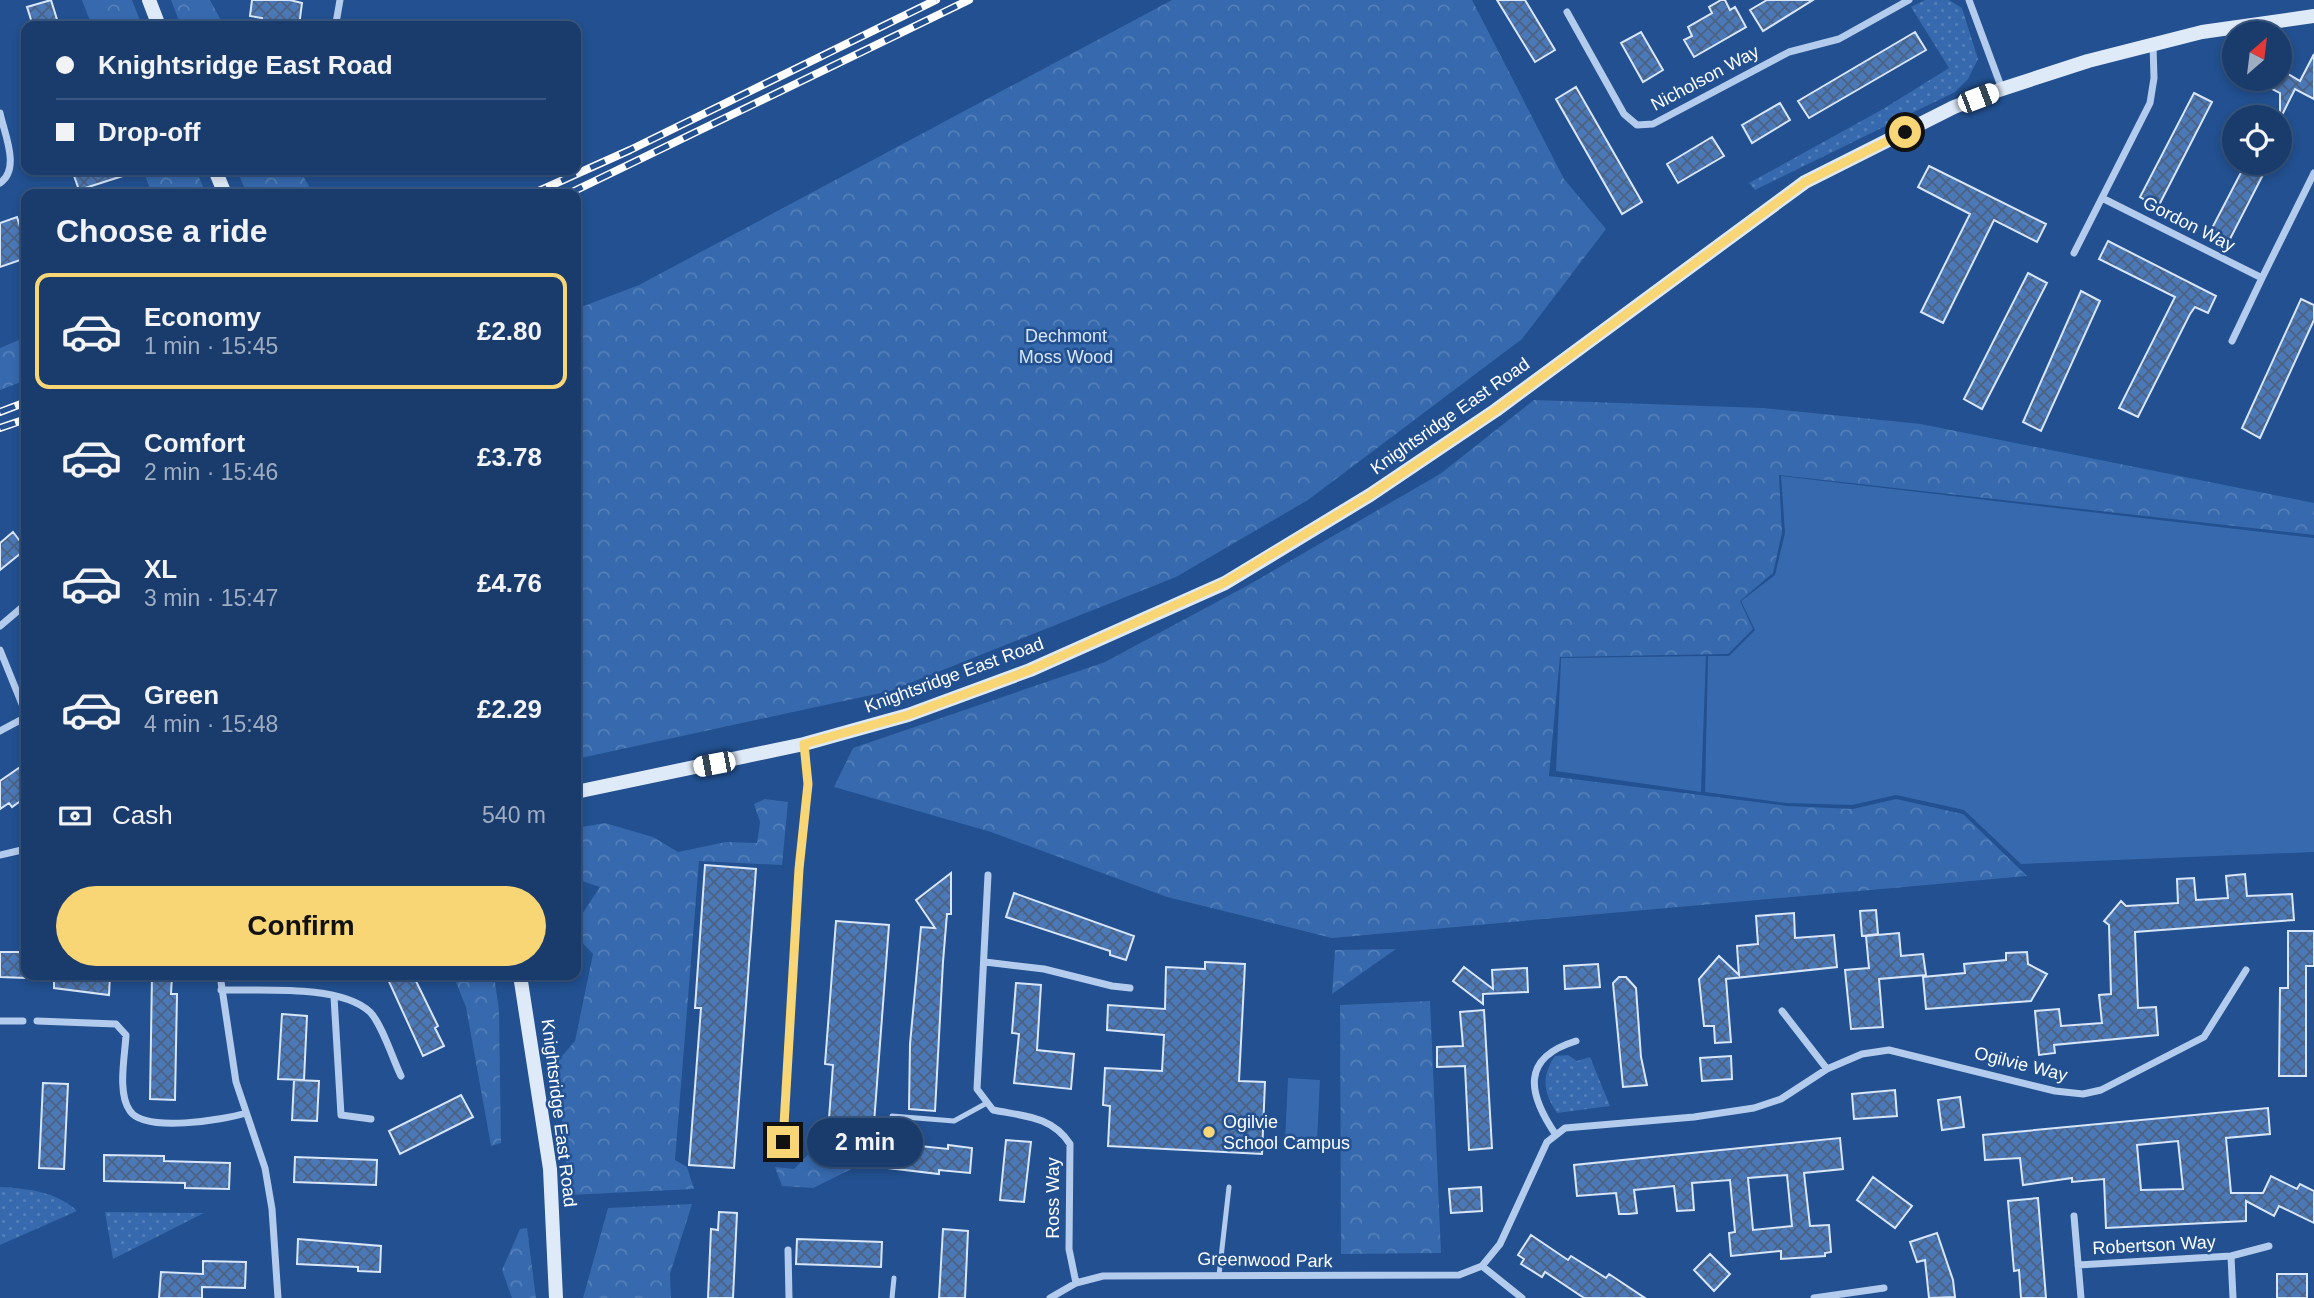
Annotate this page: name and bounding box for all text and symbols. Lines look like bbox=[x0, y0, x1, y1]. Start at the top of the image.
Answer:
north arrow bbox=[2222, 21, 2292, 91]
map controls bbox=[2222, 21, 2292, 175]
street label: Nicholson Way bbox=[1648, 41, 1762, 115]
text: Knightsridge East Road bbox=[98, 50, 393, 80]
car bbox=[1955, 81, 2002, 115]
button: locate bbox=[2222, 105, 2292, 175]
route start bbox=[1889, 116, 1921, 148]
text: Drop-off bbox=[98, 117, 201, 147]
street label: Gordon Way bbox=[2140, 192, 2238, 256]
text: Choose a ride bbox=[56, 213, 268, 249]
icon: car bbox=[60, 300, 123, 363]
text: Economy bbox=[144, 302, 261, 332]
text: £2.80 bbox=[477, 316, 542, 346]
park label: Dechmont Moss Wood bbox=[1019, 326, 1113, 367]
text: 1 min · 15:45 bbox=[144, 333, 278, 359]
street label: Knightsridge East Road bbox=[1367, 354, 1533, 478]
icon: car bbox=[60, 426, 123, 489]
text: Comfort bbox=[144, 428, 245, 458]
text: £3.78 bbox=[477, 442, 542, 472]
text: 2 min · 15:46 bbox=[144, 459, 278, 485]
icon: car bbox=[60, 552, 123, 615]
text: XL bbox=[144, 554, 177, 584]
text: £4.76 bbox=[477, 568, 542, 598]
text: 3 min · 15:47 bbox=[144, 585, 278, 611]
street label: Knightsridge East Road bbox=[862, 633, 1046, 717]
icon: car bbox=[60, 678, 123, 741]
text: Green bbox=[144, 680, 219, 710]
text: £2.29 bbox=[477, 694, 542, 724]
text: 4 min · 15:48 bbox=[144, 711, 278, 737]
car bbox=[692, 750, 737, 778]
icon: cash bbox=[56, 797, 94, 835]
text: Cash bbox=[112, 800, 173, 830]
text: 540 m bbox=[482, 802, 546, 828]
button: Confirm bbox=[56, 886, 546, 966]
street label: Knightsridge East Road bbox=[538, 1018, 580, 1208]
street label: Ogilvie Way bbox=[1972, 1043, 2070, 1085]
place label: Ogilvie School Campus bbox=[1223, 1112, 1350, 1153]
callout: 2 min bbox=[808, 1118, 923, 1166]
marker: Ogilvie School Campus bbox=[1201, 1124, 1217, 1140]
route end bbox=[767, 1126, 799, 1158]
text: 2 min bbox=[835, 1129, 895, 1155]
street label: Ross Way bbox=[1043, 1157, 1063, 1239]
street label: Robertson Way bbox=[2092, 1232, 2216, 1258]
street label: Greenwood Park bbox=[1197, 1249, 1334, 1271]

